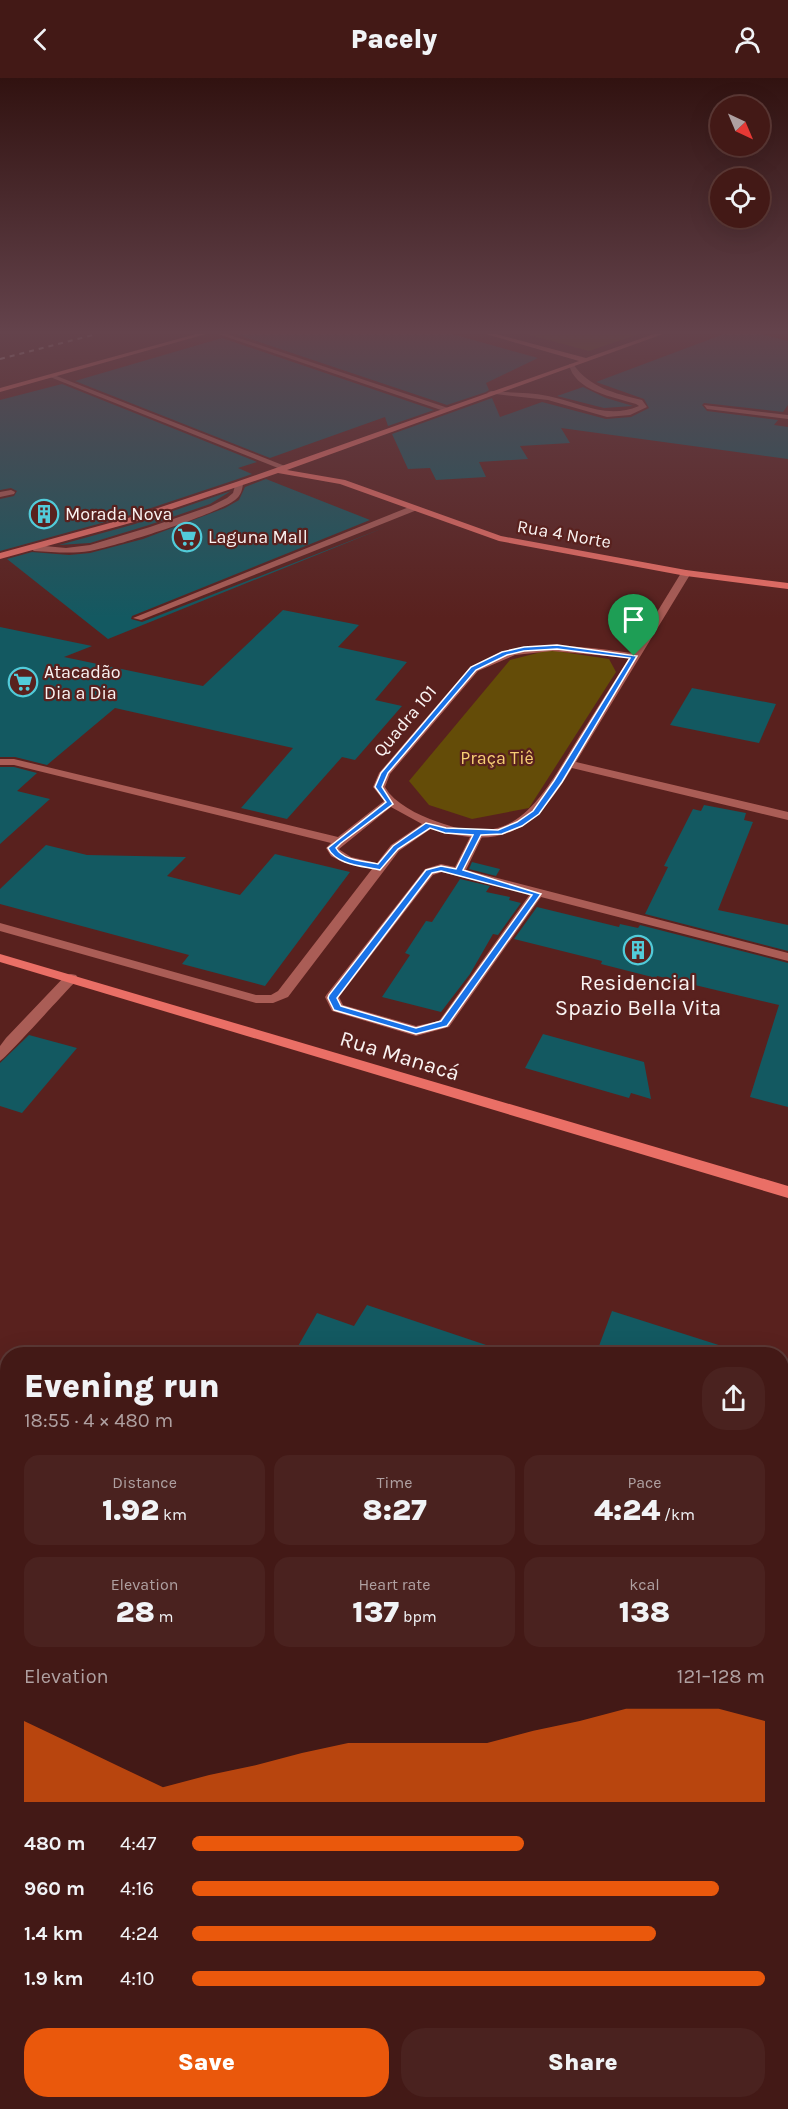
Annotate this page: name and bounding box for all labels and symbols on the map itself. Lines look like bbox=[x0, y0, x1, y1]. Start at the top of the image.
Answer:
north arrow bbox=[710, 96, 770, 156]
building icon: Morada Nova bbox=[28, 498, 60, 530]
place label: Morada Nova bbox=[65, 503, 172, 525]
street label: Rua 4 Norte bbox=[515, 515, 613, 553]
supermarket icon: Laguna Mall bbox=[171, 521, 203, 553]
place label: Laguna Mall bbox=[208, 526, 308, 548]
pin bbox=[608, 594, 659, 656]
place label: Atacadão Dia a Dia bbox=[44, 661, 121, 704]
supermarket icon: Atacadão Dia a Dia bbox=[7, 666, 39, 698]
street label: Quadra 101 bbox=[369, 681, 441, 761]
park label: Praça Tiê bbox=[460, 747, 534, 769]
building icon: Residencial Spazio Bella Vita bbox=[622, 934, 654, 966]
place label: Residencial Spazio Bella Vita bbox=[555, 970, 721, 1021]
street label: Rua Manacá bbox=[337, 1025, 463, 1086]

